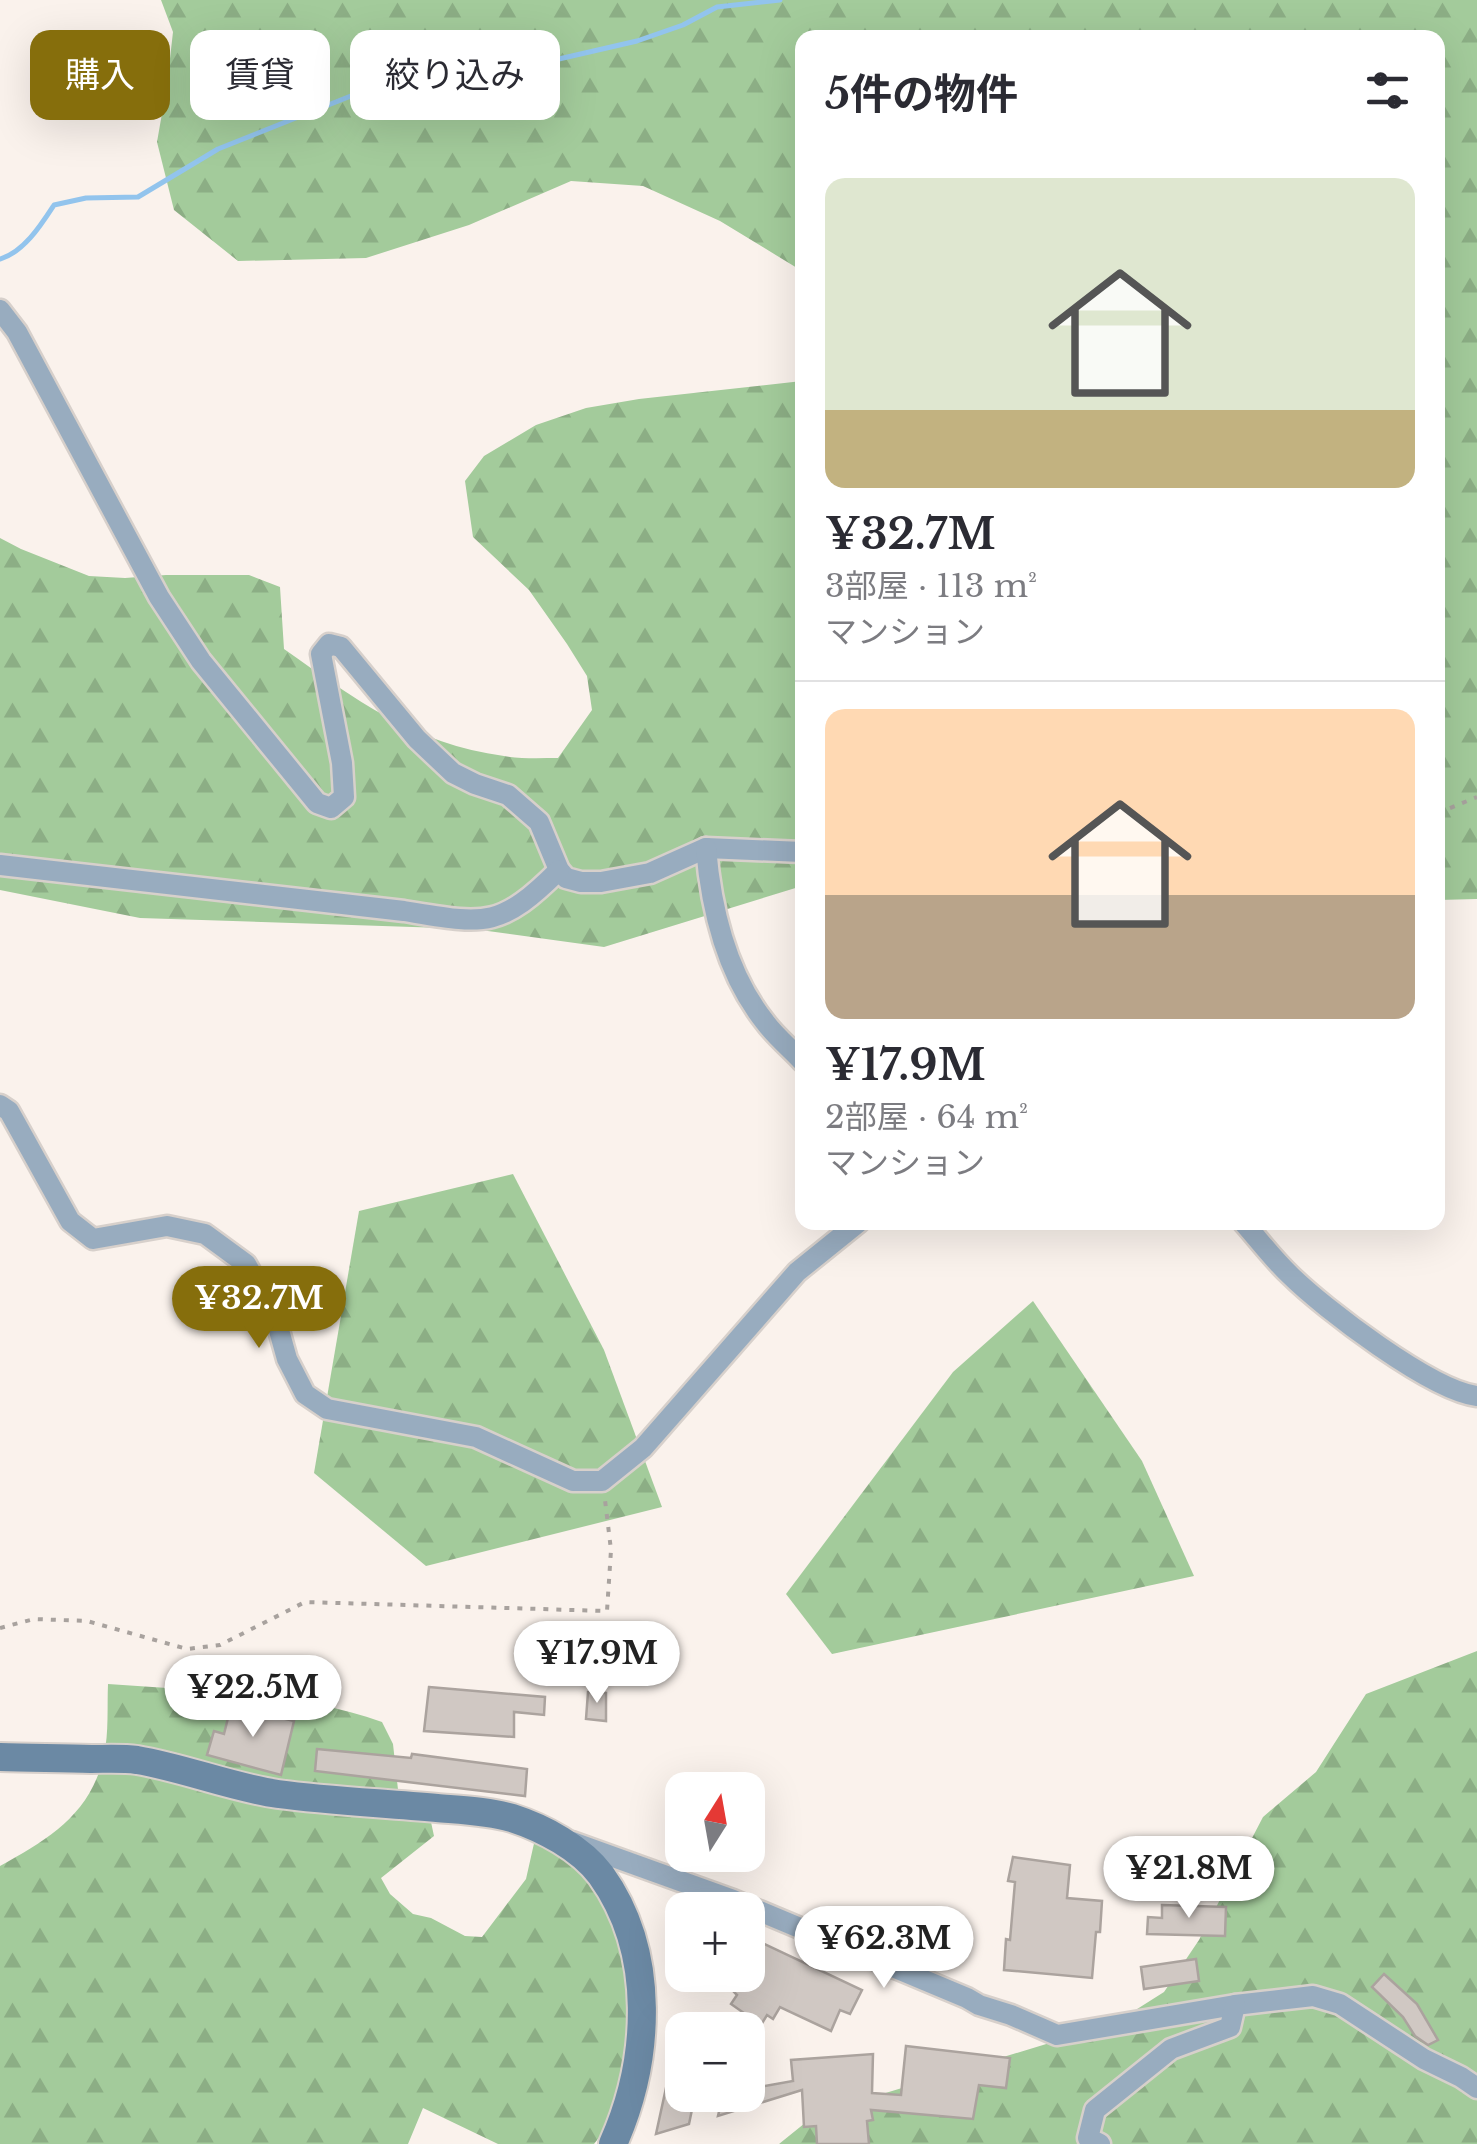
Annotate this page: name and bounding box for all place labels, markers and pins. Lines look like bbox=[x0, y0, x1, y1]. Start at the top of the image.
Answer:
pin: ¥32.7M bbox=[178, 1266, 340, 1351]
pin: ¥17.9M bbox=[516, 1621, 678, 1706]
pin: ¥22.5M bbox=[172, 1655, 334, 1740]
pin: ¥21.8M bbox=[1108, 1836, 1270, 1921]
pin: ¥62.3M bbox=[803, 1906, 965, 1991]

